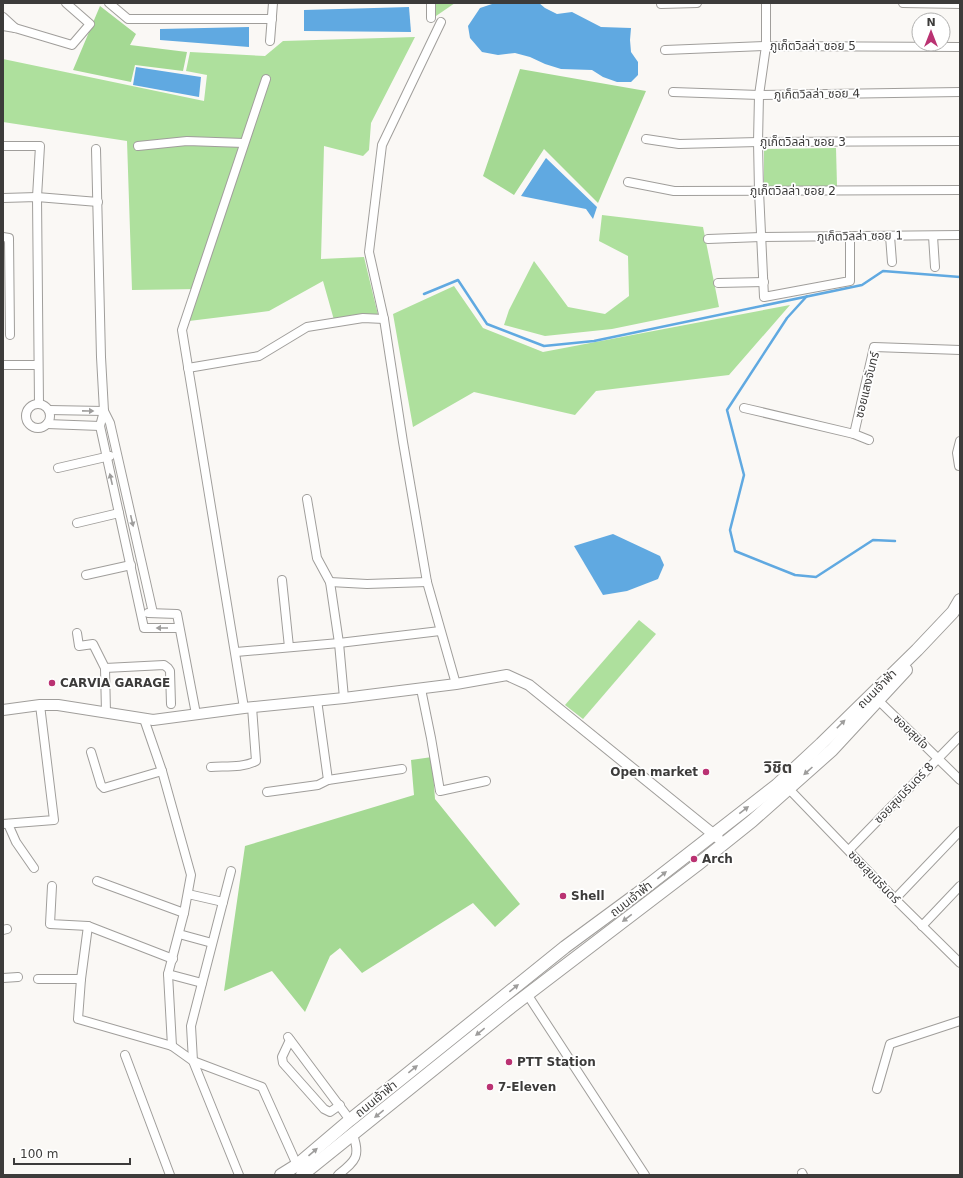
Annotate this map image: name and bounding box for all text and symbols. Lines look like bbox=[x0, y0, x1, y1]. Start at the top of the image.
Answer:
north arrow bbox=[911, 12, 951, 52]
text: N bbox=[926, 16, 936, 29]
street label: ภูเก็ตวิลล่า ซอย 5 bbox=[770, 39, 856, 53]
street label: ภูเก็ตวิลล่า ซอย 4 bbox=[774, 86, 860, 102]
street label: ภูเก็ตวิลล่า ซอย 3 bbox=[760, 135, 846, 149]
street label: ภูเก็ตวิลล่า ซอย 2 bbox=[750, 184, 836, 198]
street label: ภูเก็ตวิลล่า ซอย 1 bbox=[817, 228, 903, 244]
street label: ซอยแสงจันทร์ bbox=[852, 350, 882, 419]
one-way arrow bbox=[82, 408, 95, 414]
one-way arrow bbox=[108, 473, 114, 485]
one-way arrow bbox=[129, 515, 135, 527]
one-way arrow bbox=[155, 625, 168, 631]
street label: ถนนเจ้าฟ้า bbox=[855, 667, 899, 711]
place label: CARVIA GARAGE bbox=[60, 676, 170, 690]
marker: CARVIA GARAGE bbox=[47, 678, 57, 688]
street label: ซอยสุขใจ bbox=[890, 712, 932, 752]
one-way arrow bbox=[836, 719, 846, 729]
district label: วิชิต bbox=[763, 758, 792, 777]
street label: ซอยสุขนิรันดร์ 8 bbox=[871, 760, 937, 826]
place label: Open market bbox=[610, 765, 698, 779]
marker: Open market bbox=[701, 767, 711, 777]
one-way arrow bbox=[803, 767, 814, 776]
one-way arrow bbox=[739, 806, 750, 815]
street label: ซอยสุขนิรันดร์ bbox=[845, 848, 903, 907]
place label: Arch bbox=[702, 852, 733, 866]
marker: Arch bbox=[689, 854, 699, 864]
one-way arrow bbox=[656, 870, 667, 879]
street label: ถนนเจ้าฟ้า bbox=[607, 878, 655, 920]
place label: Shell bbox=[571, 889, 605, 903]
marker: Shell bbox=[558, 891, 568, 901]
one-way arrow bbox=[622, 914, 633, 922]
one-way arrow bbox=[509, 984, 520, 992]
one-way arrow bbox=[475, 1027, 486, 1036]
place label: PTT Station bbox=[517, 1055, 596, 1069]
marker: PTT Station bbox=[504, 1057, 514, 1067]
one-way arrow bbox=[408, 1065, 419, 1074]
street label: ถนนเจ้าฟ้า bbox=[352, 1078, 400, 1120]
place label: 7-Eleven bbox=[498, 1080, 556, 1094]
marker: 7-Eleven bbox=[485, 1082, 495, 1092]
one-way arrow bbox=[374, 1109, 385, 1118]
scale bar bbox=[14, 1140, 130, 1166]
text: 100 m bbox=[20, 1147, 58, 1161]
one-way arrow bbox=[307, 1147, 318, 1156]

